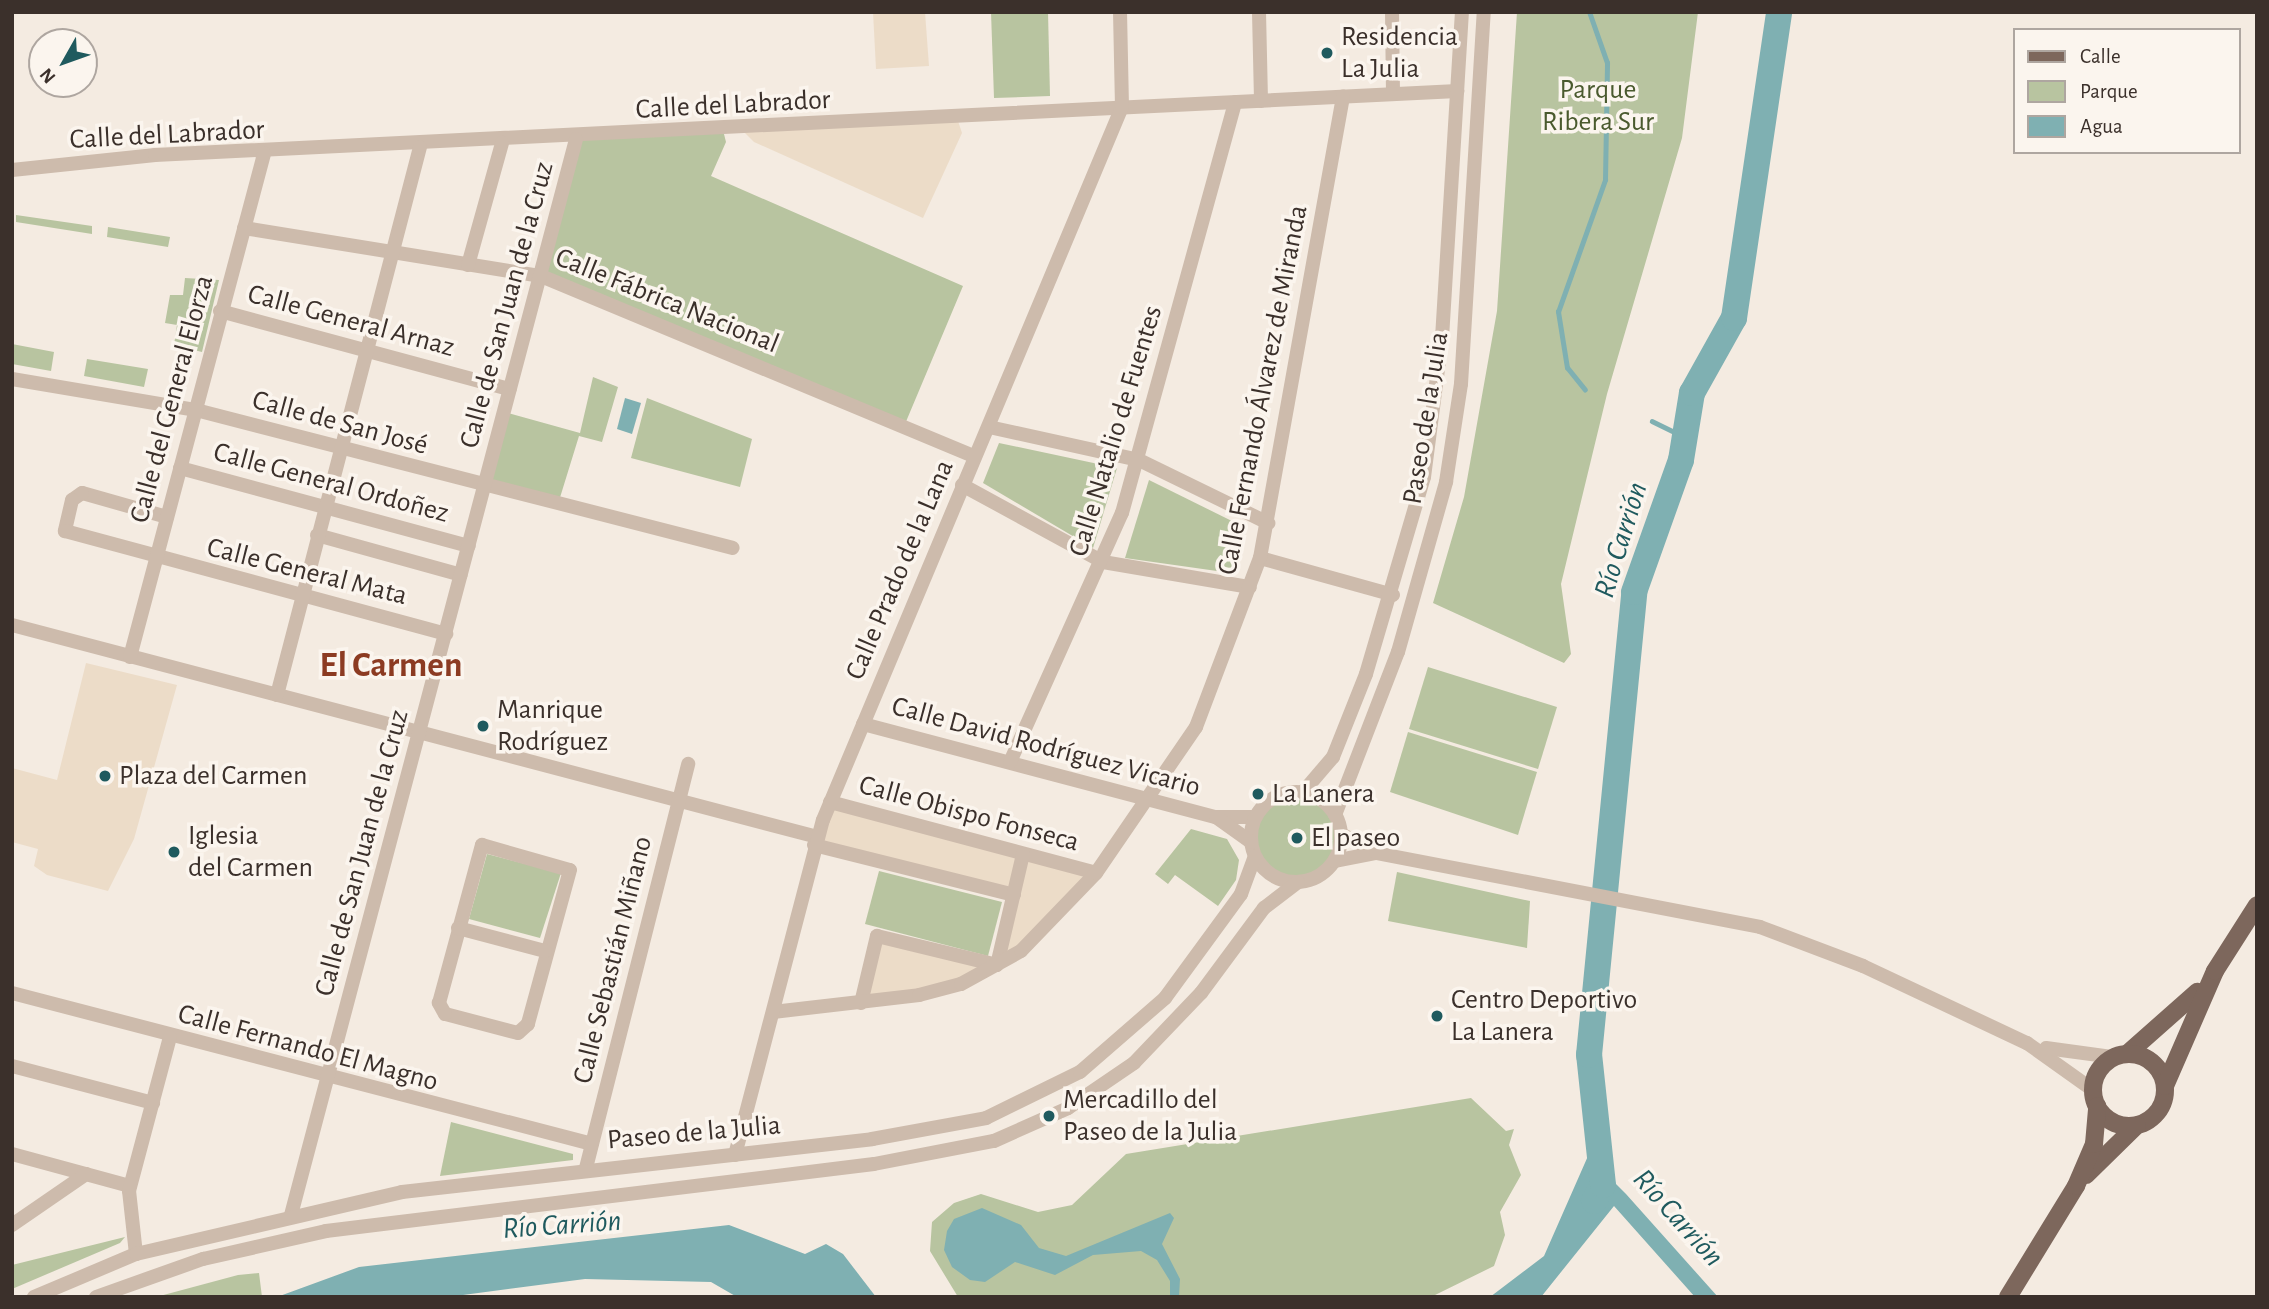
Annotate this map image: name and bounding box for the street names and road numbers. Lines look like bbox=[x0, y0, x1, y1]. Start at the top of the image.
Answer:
street label: Calle del Labrador bbox=[635, 83, 831, 127]
street label: Calle del Labrador bbox=[69, 113, 265, 157]
street label: Calle de San Juan de la Cruz bbox=[453, 158, 561, 452]
street label: Calle Fernando Álvarez de Miranda bbox=[1211, 202, 1315, 578]
street label: Calle Fábrica Nacional bbox=[550, 241, 784, 361]
street label: Calle del General Elorza bbox=[123, 272, 221, 526]
street label: Calle General Arnaz bbox=[244, 277, 458, 365]
street label: Calle Natalio de Fuentes bbox=[1062, 301, 1170, 561]
street label: Paseo de la Julia bbox=[1396, 329, 1456, 507]
street label: Calle de San José bbox=[249, 383, 431, 463]
street label: Calle General Ordoñez bbox=[210, 435, 452, 531]
street label: Calle Prado de la Lana bbox=[838, 455, 962, 685]
street label: Calle General Mata bbox=[203, 531, 411, 613]
street label: Calle David Rodríguez Vicario bbox=[888, 690, 1204, 804]
street label: Calle de San Juan de la Cruz bbox=[308, 706, 416, 1000]
street label: Calle Obispo Fonseca bbox=[855, 768, 1083, 860]
street label: Calle Sebastián Miñano bbox=[566, 833, 660, 1087]
street label: Calle Fernando El Magno bbox=[174, 997, 442, 1099]
street label: Paseo de la Julia bbox=[606, 1109, 782, 1157]

